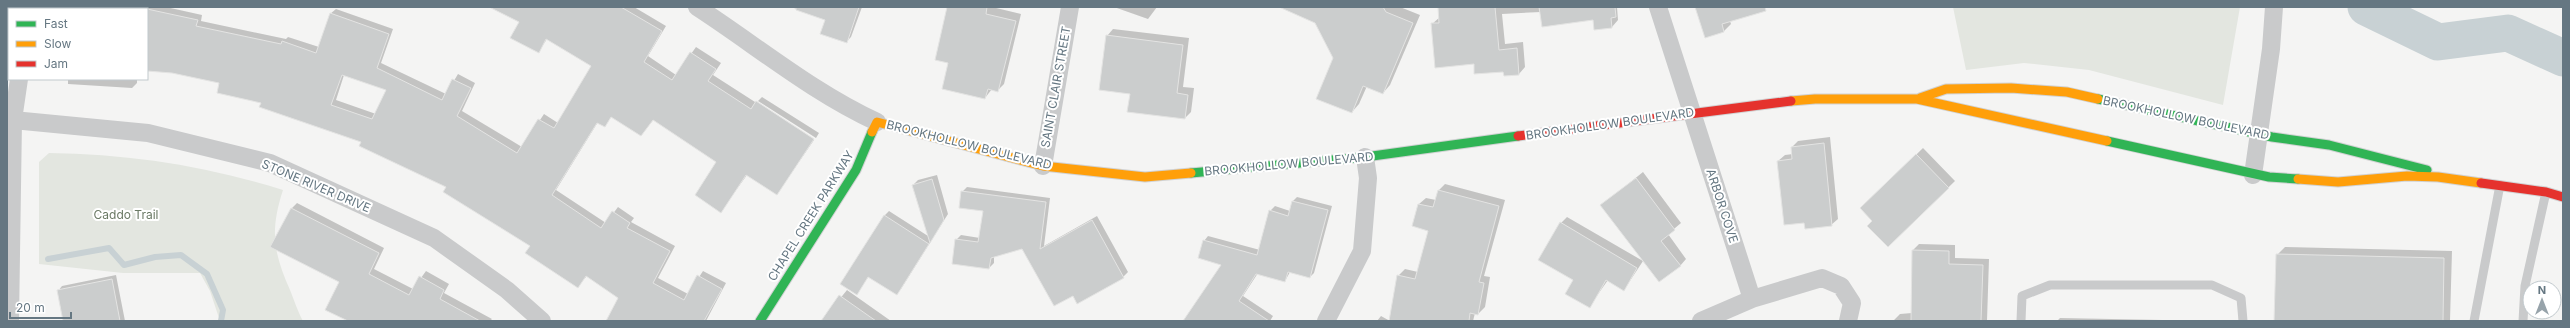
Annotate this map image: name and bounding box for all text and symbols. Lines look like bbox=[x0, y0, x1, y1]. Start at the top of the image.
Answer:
legend bbox=[8, 8, 148, 80]
text: Fast bbox=[44, 16, 68, 31]
street label: SAINT CLAIR STREET bbox=[1037, 25, 1074, 149]
text: Slow bbox=[44, 36, 72, 51]
text: Jam bbox=[44, 56, 68, 71]
street label: BROOKHOLLOW BOULEVARD bbox=[2102, 93, 2271, 142]
street label: BROOKHOLLOW BOULEVARD bbox=[1525, 104, 1695, 143]
street label: BROOKHOLLOW BOULEVARD bbox=[885, 117, 1053, 172]
street label: CHAPEL CREEK PARKWAY bbox=[764, 148, 857, 284]
street label: BROOKHOLLOW BOULEVARD bbox=[1204, 149, 1374, 178]
street label: STONE RIVER DRIVE bbox=[260, 156, 373, 215]
street label: ARBOR COVE bbox=[1703, 167, 1742, 245]
park label: Caddo Trail bbox=[94, 207, 158, 222]
north arrow bbox=[2522, 280, 2562, 320]
text: N bbox=[2538, 283, 2546, 297]
scale bar bbox=[10, 294, 71, 320]
text: 20 m bbox=[16, 300, 45, 315]

